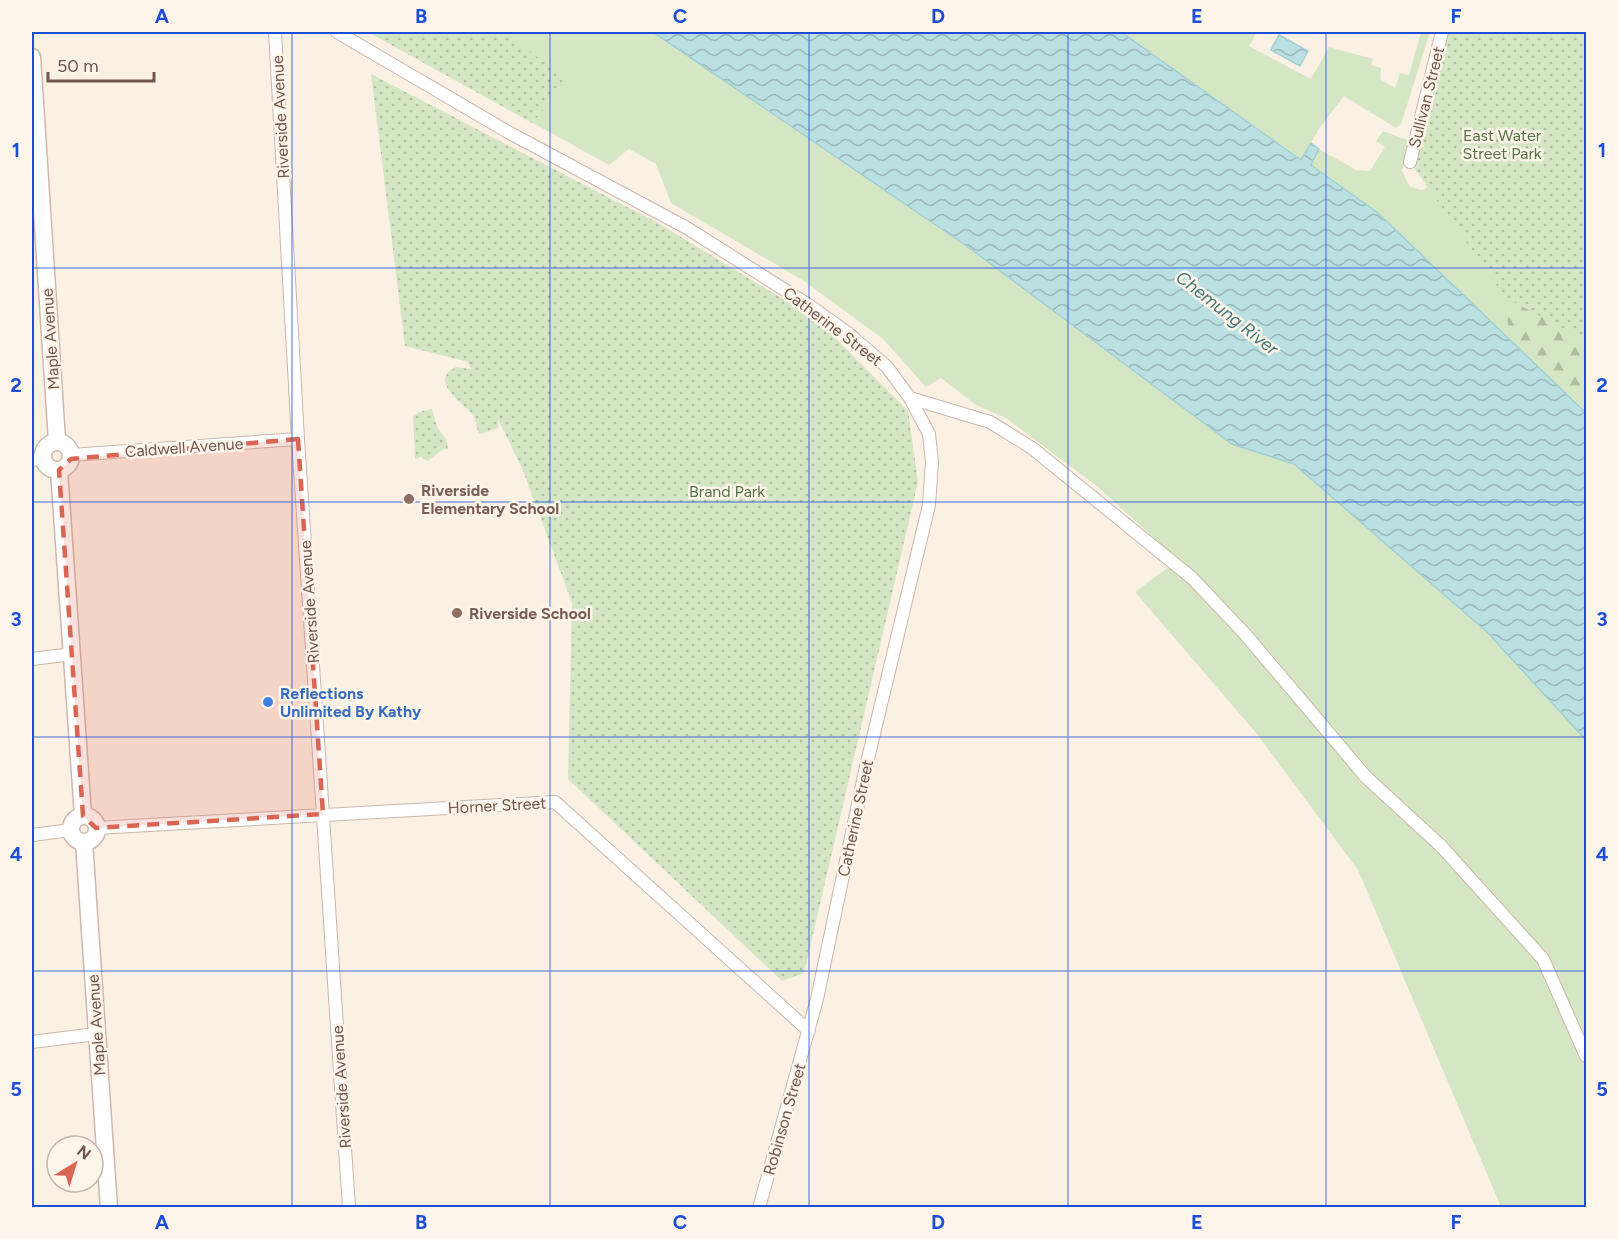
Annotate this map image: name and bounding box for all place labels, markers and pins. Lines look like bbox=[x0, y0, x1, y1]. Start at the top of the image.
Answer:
place label: Riverside Elementary School bbox=[421, 481, 559, 518]
marker: Riverside Elementary School bbox=[402, 492, 416, 506]
place label: Riverside School bbox=[469, 604, 591, 623]
marker: Riverside School bbox=[450, 606, 464, 620]
place label: Reflections Unlimited By Kathy bbox=[280, 684, 422, 721]
marker: Reflections Unlimited By Kathy bbox=[261, 695, 275, 709]

